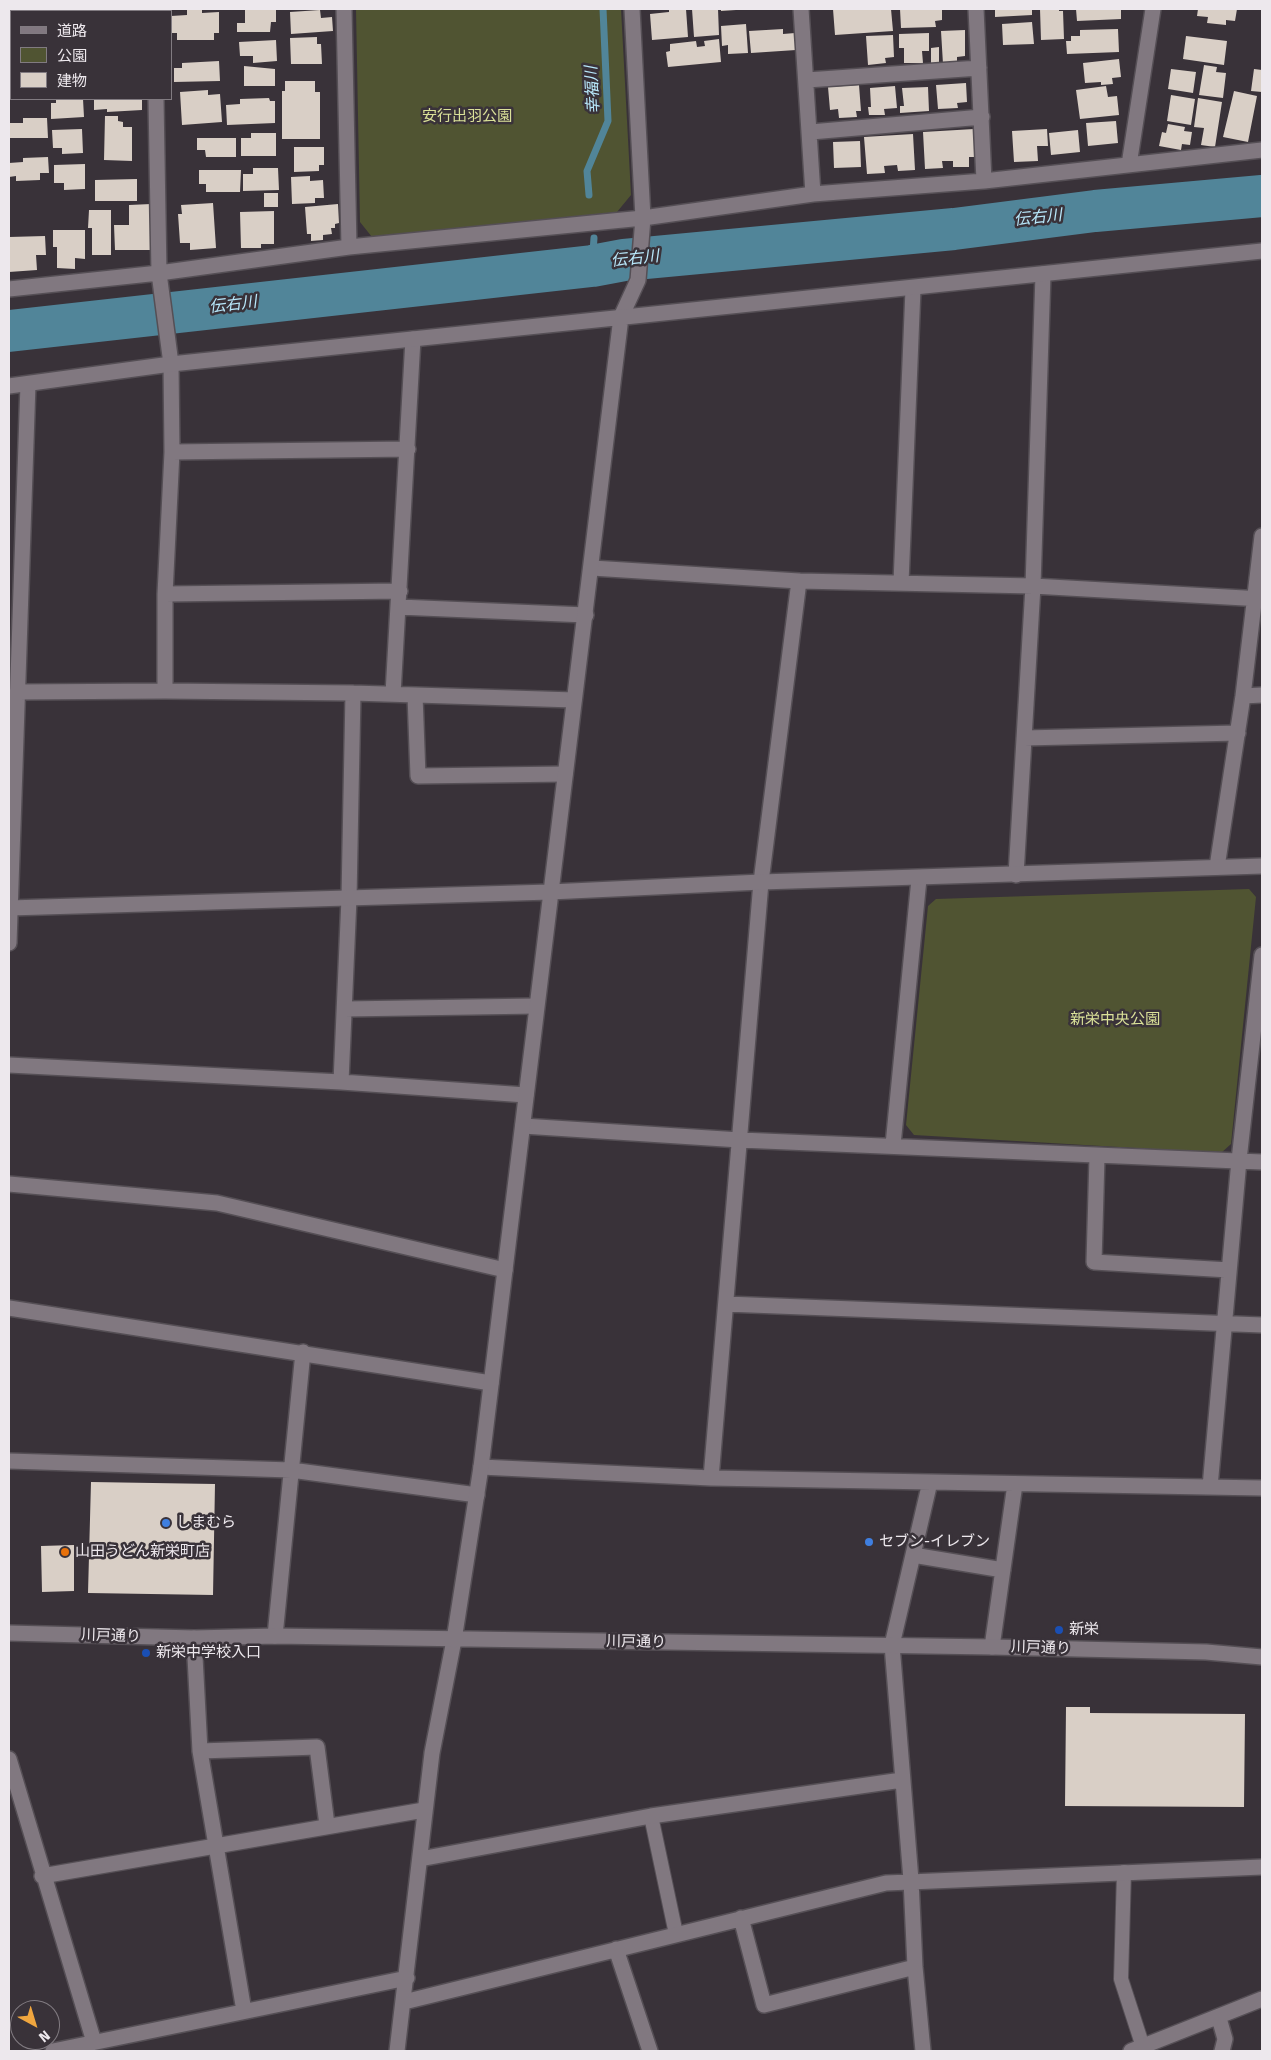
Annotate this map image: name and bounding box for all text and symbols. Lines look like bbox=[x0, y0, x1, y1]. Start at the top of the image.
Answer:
legend bbox=[10, 10, 172, 100]
text: 道路 bbox=[57, 22, 87, 40]
text: 公園 bbox=[57, 47, 87, 65]
water label: 幸福川 bbox=[582, 66, 604, 114]
text: 建物 bbox=[57, 72, 87, 90]
park label: 安行出羽公園 bbox=[422, 108, 512, 126]
water label: 伝右川 bbox=[1013, 206, 1063, 230]
water label: 伝右川 bbox=[610, 247, 660, 271]
water label: 伝右川 bbox=[208, 293, 258, 317]
park label: 新栄中央公園 bbox=[1070, 1011, 1160, 1029]
place label: しまむら bbox=[176, 1514, 236, 1532]
marker: しまむら bbox=[160, 1517, 172, 1529]
place label: セブン-イレブン bbox=[879, 1533, 990, 1551]
marker: セブン-イレブン bbox=[863, 1536, 875, 1548]
place label: 山田うどん新栄町店 bbox=[75, 1543, 210, 1561]
marker: 山田うどん新栄町店 bbox=[59, 1546, 71, 1558]
place label: 新栄 bbox=[1069, 1621, 1099, 1639]
marker: 新栄 bbox=[1053, 1624, 1065, 1636]
street label: 川戸通り bbox=[81, 1626, 141, 1646]
street label: 川戸通り bbox=[606, 1632, 666, 1652]
street label: 川戸通り bbox=[1011, 1638, 1071, 1658]
place label: 新栄中学校入口 bbox=[156, 1644, 261, 1662]
marker: 新栄中学校入口 bbox=[140, 1647, 152, 1659]
north arrow bbox=[10, 2000, 60, 2050]
text: N bbox=[35, 2027, 53, 2046]

